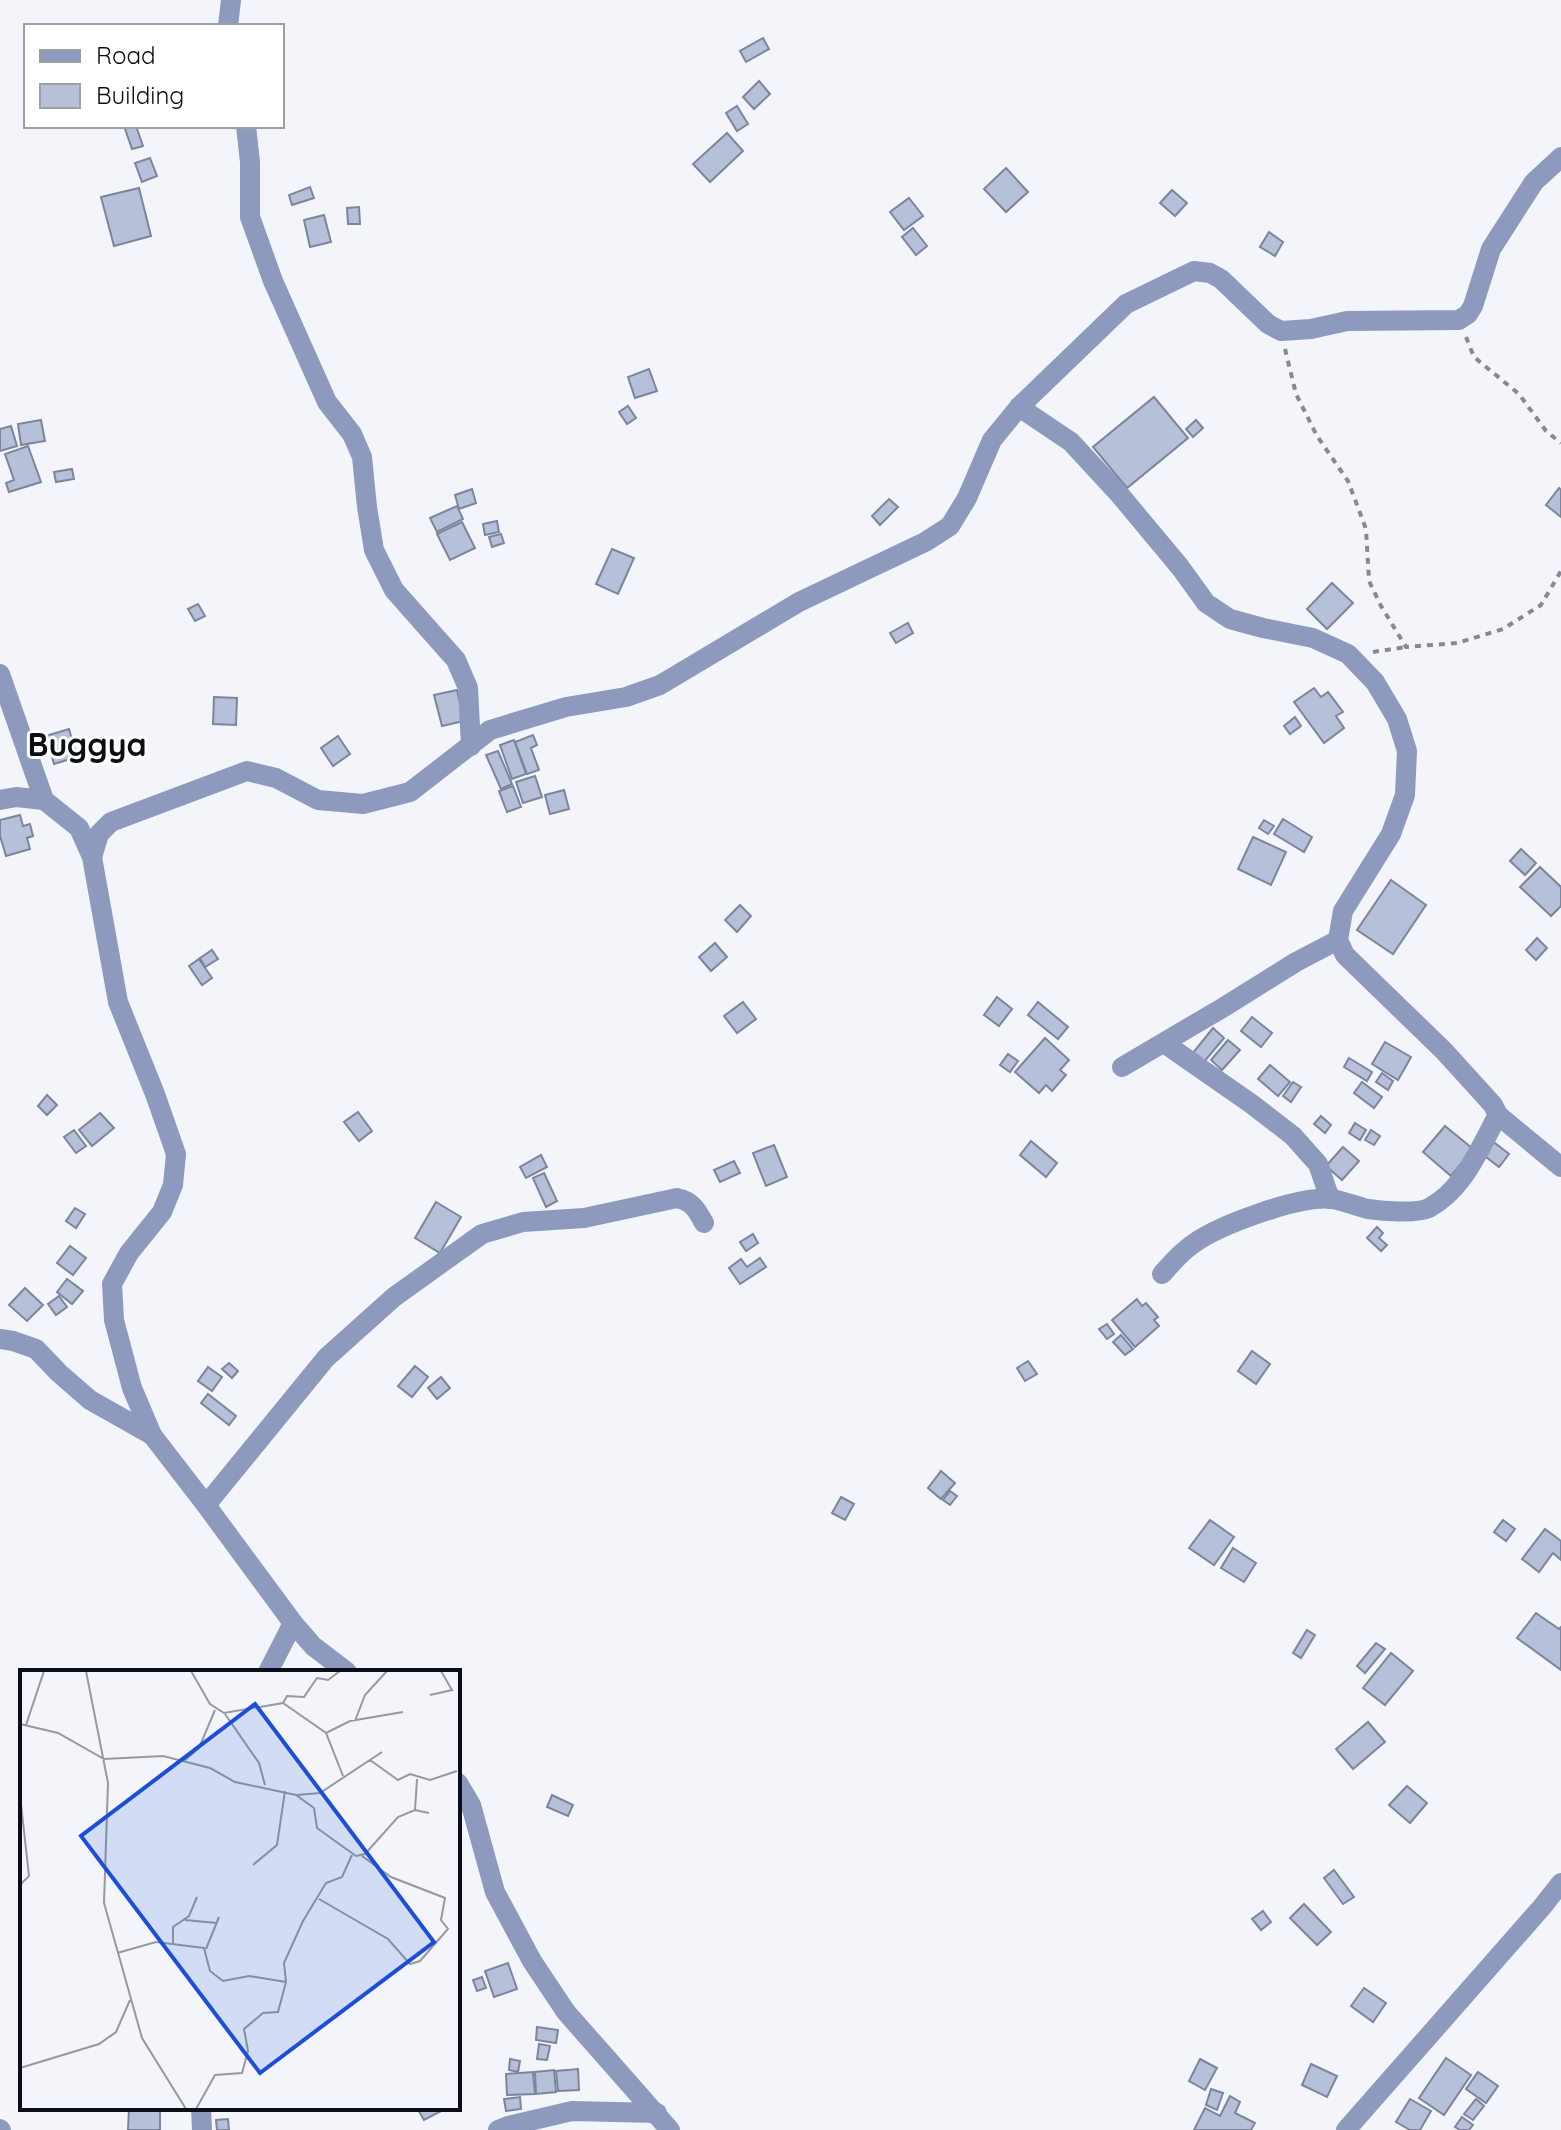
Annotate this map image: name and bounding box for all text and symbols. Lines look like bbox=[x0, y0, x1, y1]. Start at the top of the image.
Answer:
legend bbox=[24, 24, 284, 128]
text: Road bbox=[96, 40, 156, 70]
text: Building bbox=[96, 80, 184, 110]
district label: Buggya bbox=[27, 724, 147, 764]
inset map bbox=[20, 1670, 460, 2110]

